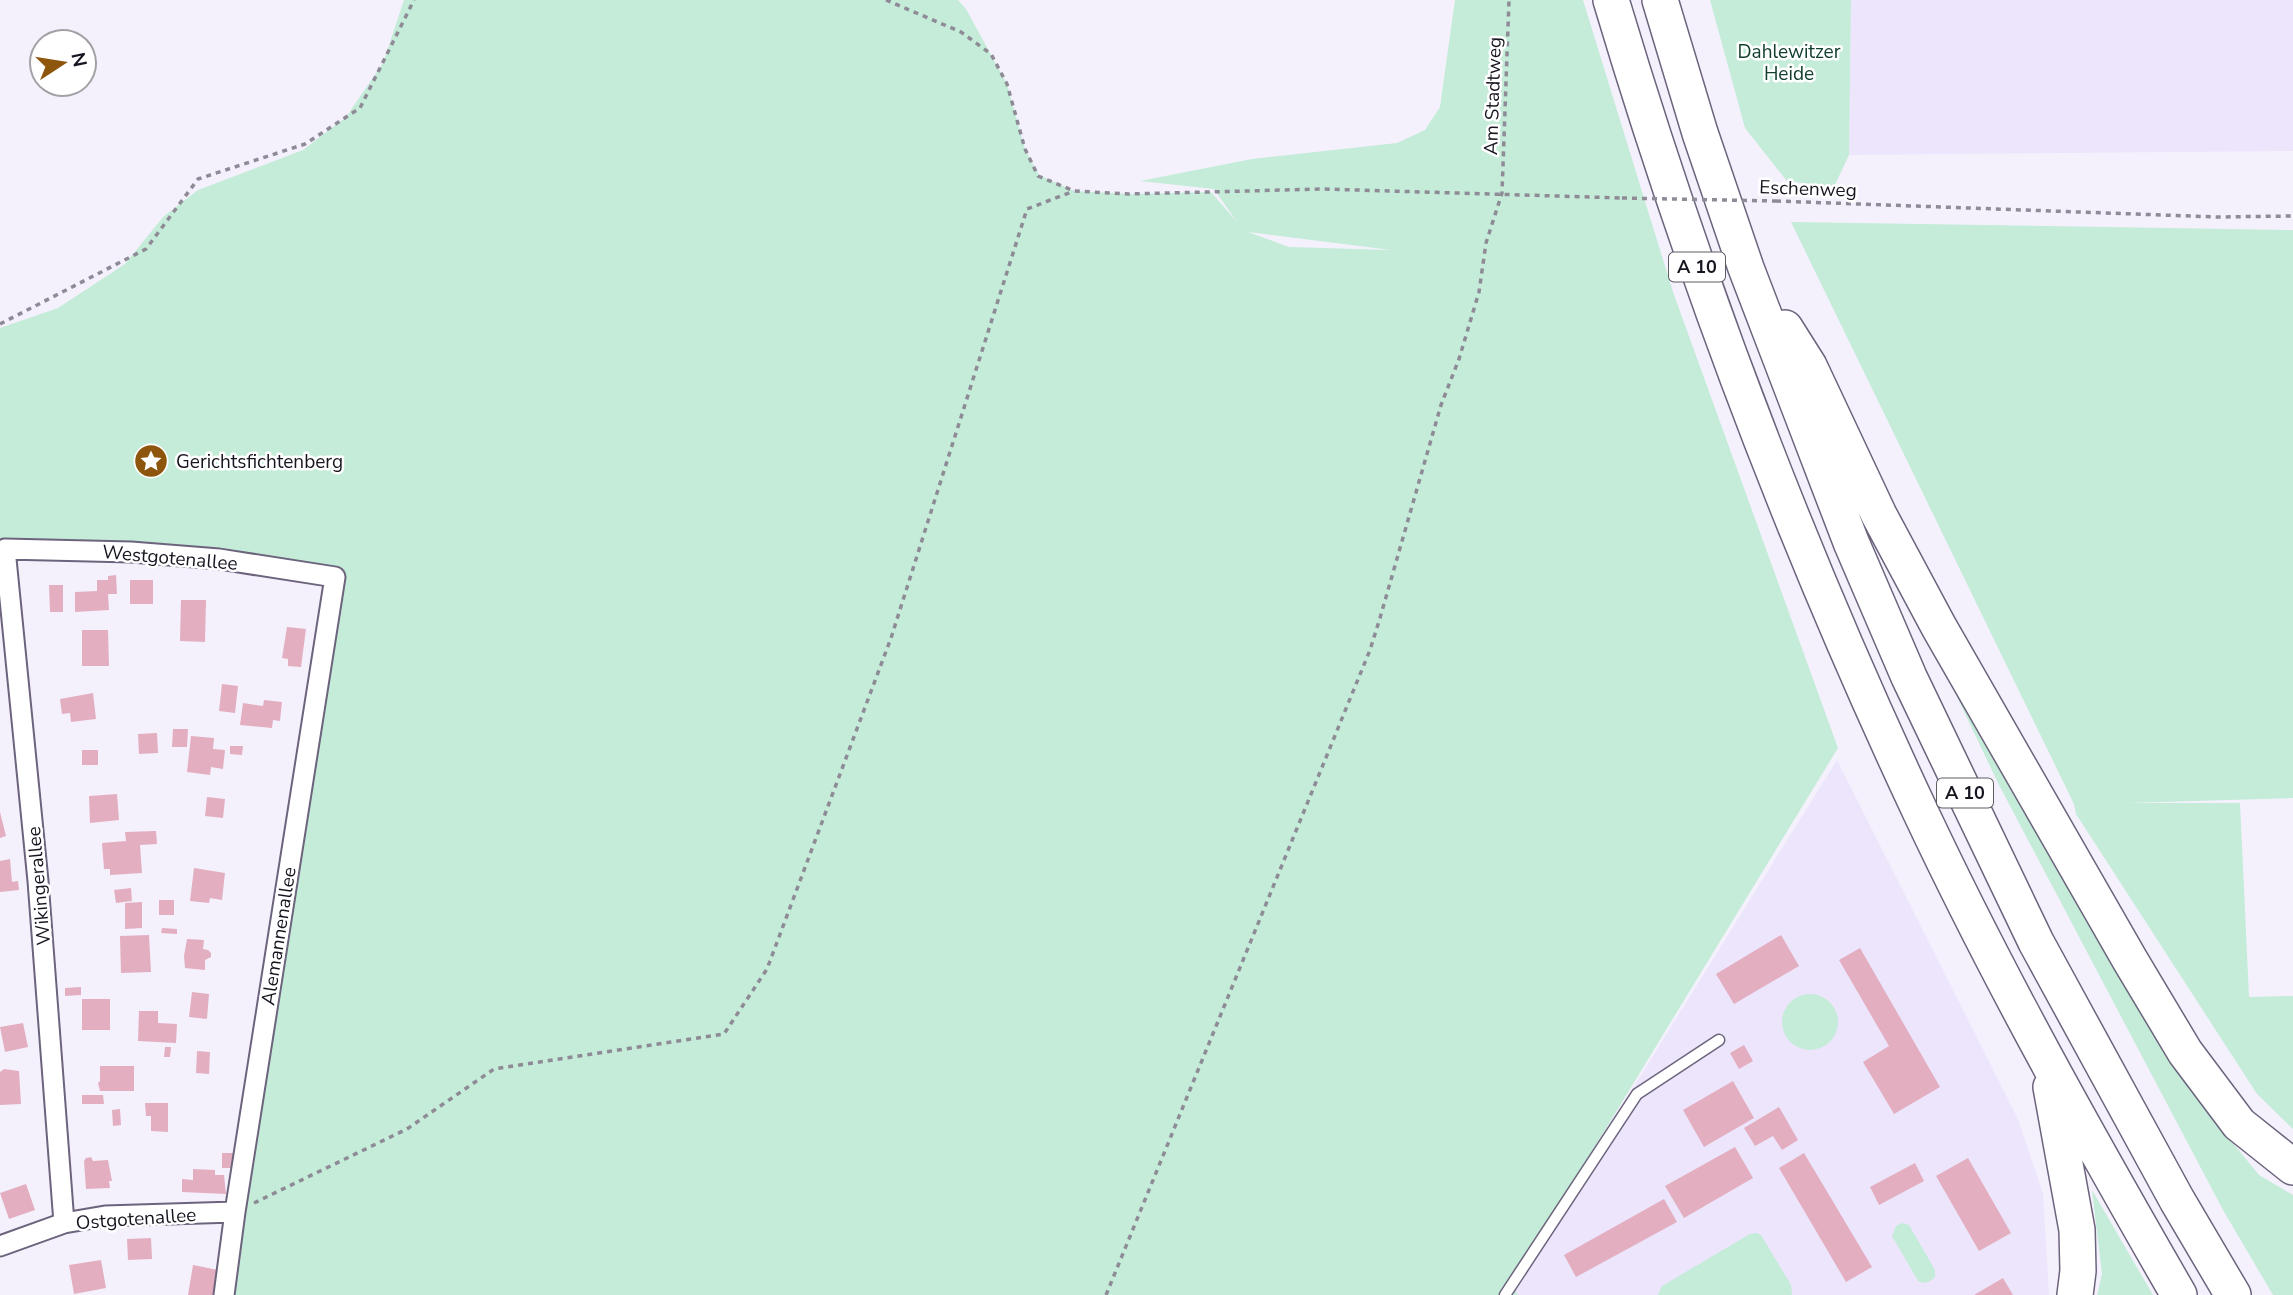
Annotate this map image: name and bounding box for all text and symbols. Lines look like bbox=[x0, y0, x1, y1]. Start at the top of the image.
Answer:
north arrow bbox=[28, 28, 98, 98]
street label: Am Stadtweg bbox=[1478, 36, 1508, 156]
park label: Dahlewitzer Heide bbox=[1737, 39, 1841, 87]
text: N bbox=[64, 50, 93, 69]
street label: Eschenweg bbox=[1759, 174, 1857, 204]
road number: A 10 bbox=[1669, 253, 1725, 282]
place icon: Gerichtsfichtenberg bbox=[132, 442, 170, 480]
place label: Gerichtsfichtenberg bbox=[176, 449, 343, 475]
street label: Westgotenallee bbox=[101, 539, 239, 577]
road number: A 10 bbox=[1937, 778, 1993, 808]
street label: Wikingerallee bbox=[21, 825, 57, 947]
street label: Alemannenallee bbox=[255, 865, 303, 1007]
street label: Ostgotenallee bbox=[75, 1202, 197, 1236]

